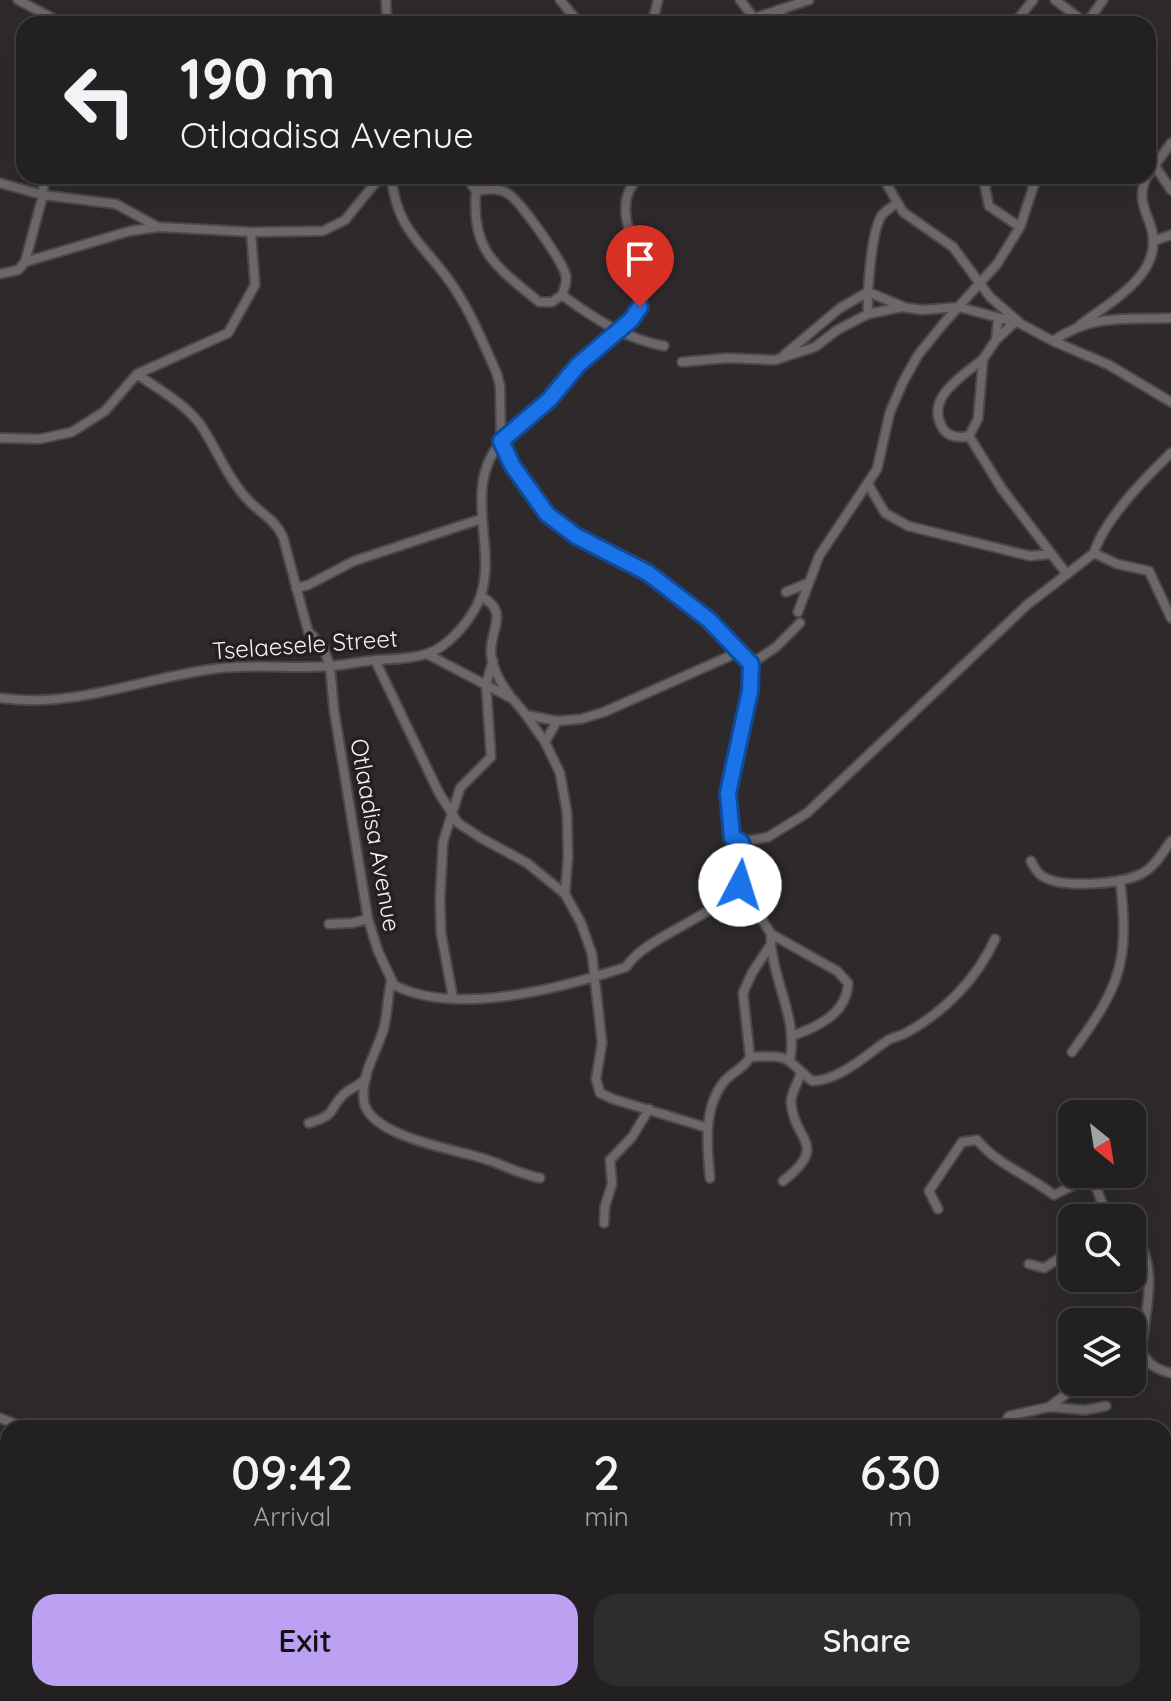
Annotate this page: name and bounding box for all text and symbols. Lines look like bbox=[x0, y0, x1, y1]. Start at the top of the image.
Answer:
text: 190 m bbox=[180, 43, 335, 113]
icon: left bbox=[48, 48, 152, 152]
text: Otlaadisa Avenue bbox=[180, 112, 474, 157]
pin bbox=[606, 225, 674, 307]
icon: arrive bbox=[618, 237, 662, 281]
street label: Tselaesele Street bbox=[211, 623, 399, 665]
street label: Otlaadisa Avenue bbox=[344, 736, 408, 934]
position arrow bbox=[698, 843, 782, 927]
north arrow bbox=[1058, 1100, 1146, 1188]
map controls bbox=[1058, 1100, 1146, 1396]
button: search bbox=[1058, 1204, 1146, 1292]
button: layers bbox=[1058, 1308, 1146, 1396]
text: 09:42 bbox=[231, 1442, 353, 1502]
text: 2 bbox=[593, 1442, 620, 1502]
text: 630 bbox=[860, 1442, 941, 1502]
text: Arrival bbox=[253, 1500, 331, 1533]
text: min bbox=[584, 1500, 629, 1533]
text: m bbox=[889, 1500, 912, 1533]
button: Exit bbox=[32, 1594, 578, 1686]
button: Share bbox=[594, 1594, 1140, 1686]

